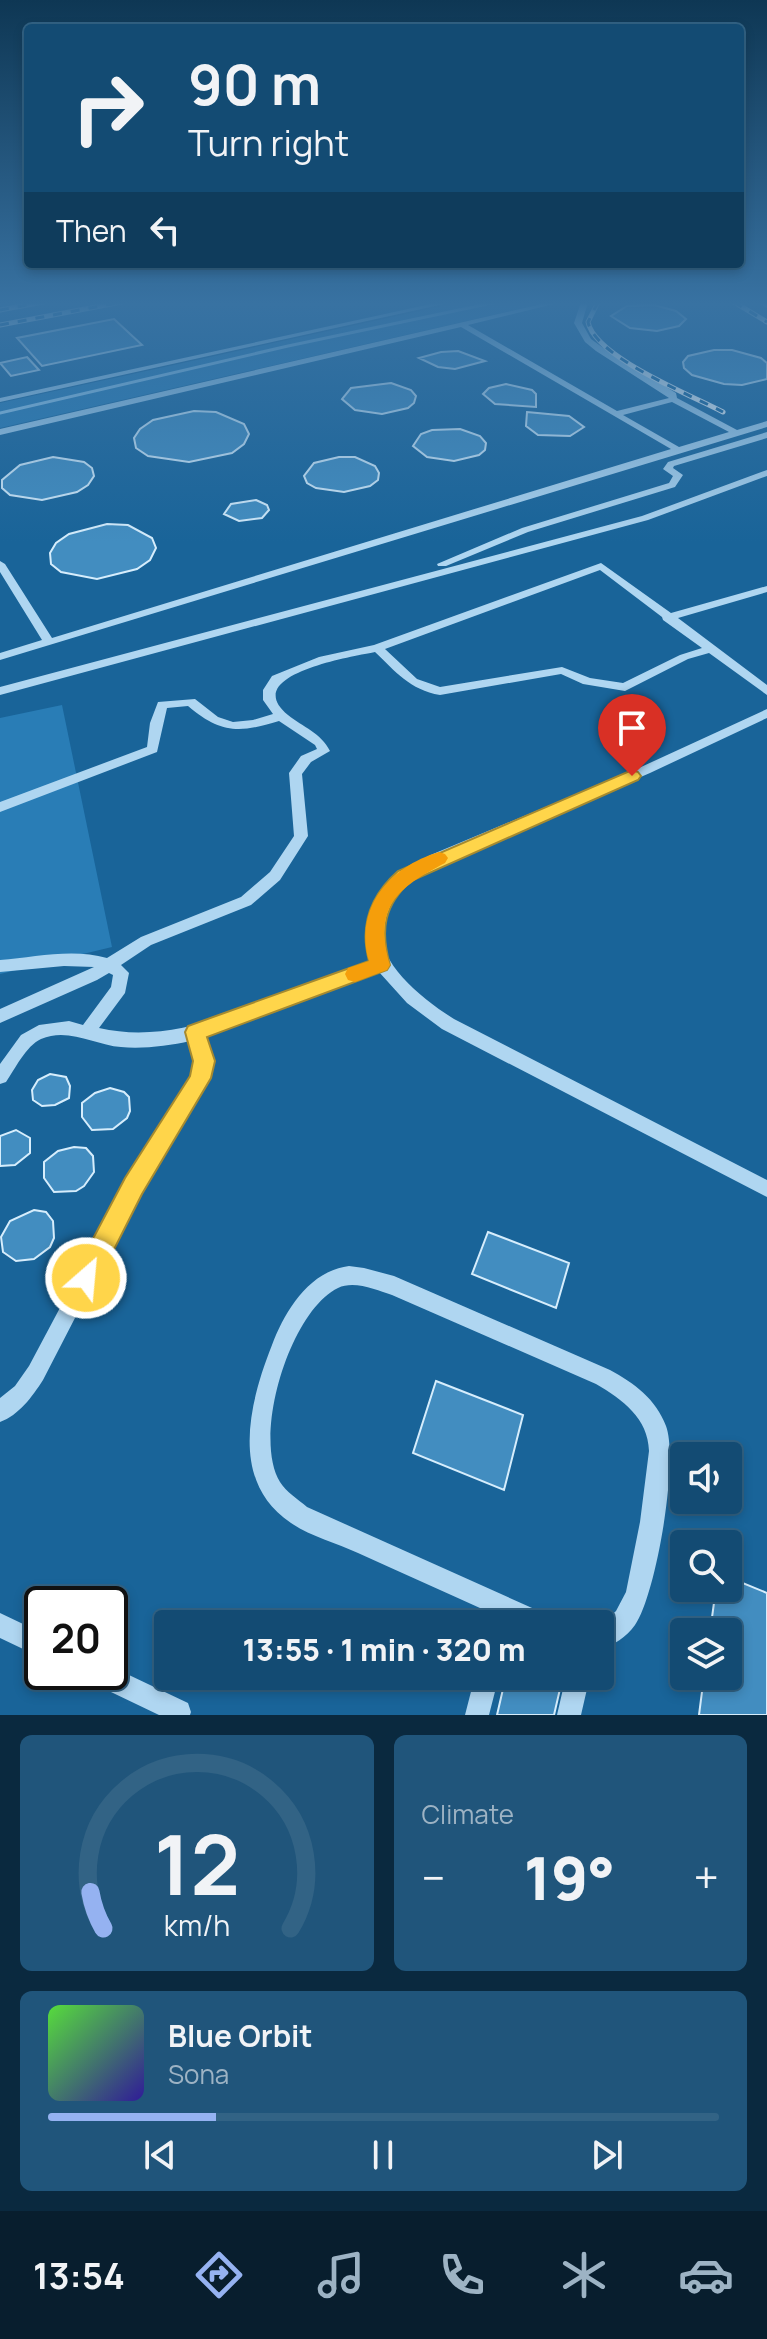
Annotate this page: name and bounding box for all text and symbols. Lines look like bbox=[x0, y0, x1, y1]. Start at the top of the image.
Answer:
text: 90 m bbox=[188, 45, 321, 122]
icon: right bbox=[56, 56, 160, 160]
text: Turn right bbox=[188, 118, 349, 167]
icon: left bbox=[143, 208, 187, 252]
text: Then bbox=[56, 210, 127, 251]
pin bbox=[598, 694, 666, 776]
icon: arrive bbox=[610, 706, 654, 750]
position arrow bbox=[44, 1236, 128, 1320]
map controls bbox=[670, 1442, 742, 1690]
button: sound bbox=[670, 1442, 742, 1514]
button: search bbox=[670, 1530, 742, 1602]
speed limit sign: 20 bbox=[24, 1586, 128, 1690]
button: layers bbox=[670, 1618, 742, 1690]
text: 13:55 · 1 min · 320 m bbox=[243, 1629, 525, 1670]
text: Climate bbox=[422, 1796, 514, 1832]
text: 12 bbox=[154, 1806, 240, 1920]
text: 19° bbox=[524, 1836, 615, 1918]
text: − bbox=[422, 1847, 445, 1907]
text: + bbox=[694, 1847, 719, 1907]
text: km/h bbox=[164, 1906, 230, 1945]
text: Blue Orbit bbox=[168, 2015, 313, 2056]
text: Sona bbox=[168, 2056, 229, 2092]
icon: previous bbox=[138, 2133, 182, 2177]
icon: pause bbox=[361, 2133, 405, 2177]
icon: next bbox=[585, 2133, 629, 2177]
icon: directions bbox=[191, 2247, 247, 2303]
icon: music bbox=[313, 2247, 369, 2303]
icon: phone bbox=[434, 2247, 490, 2303]
icon: climate bbox=[556, 2247, 612, 2303]
icon: car bbox=[678, 2247, 734, 2303]
text: 13:54 bbox=[33, 2251, 125, 2300]

